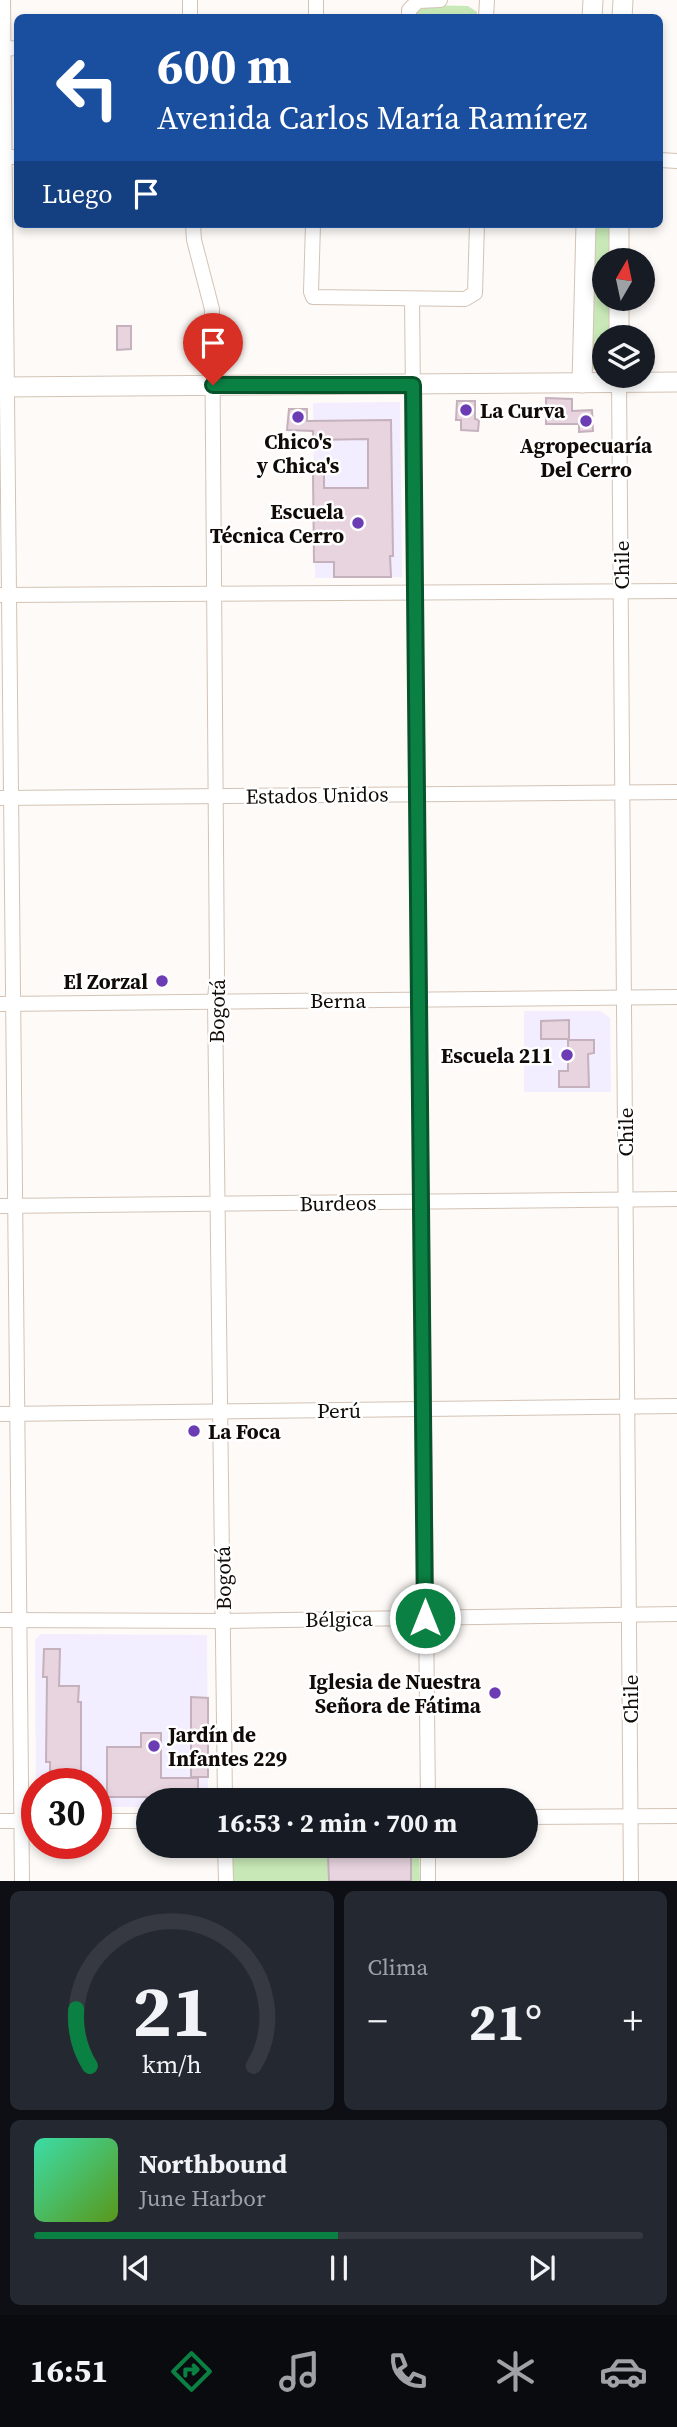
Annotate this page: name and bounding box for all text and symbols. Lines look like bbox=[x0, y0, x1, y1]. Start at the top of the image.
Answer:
text: 600 m bbox=[157, 32, 292, 99]
icon: left bbox=[42, 42, 133, 133]
text: Avenida Carlos María Ramírez bbox=[157, 96, 587, 140]
icon: arrive bbox=[127, 175, 165, 213]
text: Luego bbox=[42, 176, 113, 212]
north arrow bbox=[592, 248, 654, 312]
map controls bbox=[592, 248, 655, 388]
pin bbox=[183, 313, 243, 385]
icon: arrive bbox=[194, 324, 232, 362]
button: layers bbox=[592, 325, 655, 388]
place label: La Curva bbox=[480, 396, 566, 425]
marker: La Curva bbox=[458, 402, 474, 418]
marker: Chico's y Chica's bbox=[290, 409, 306, 425]
marker: Agropecuaría Del Cerro bbox=[578, 413, 594, 429]
place label: Chico's y Chica's bbox=[256, 427, 340, 480]
place label: Agropecuaría Del Cerro bbox=[520, 431, 653, 484]
place label: Escuela Técnica Cerro bbox=[210, 497, 345, 550]
marker: Escuela Técnica Cerro bbox=[350, 515, 366, 531]
street label: Chile bbox=[607, 540, 636, 590]
street label: Estados Unidos bbox=[245, 779, 389, 811]
place label: El Zorzal bbox=[63, 967, 148, 996]
marker: El Zorzal bbox=[154, 973, 170, 989]
street label: Bogotá bbox=[202, 978, 232, 1043]
street label: Berna bbox=[310, 986, 366, 1015]
place label: Escuela 211 bbox=[441, 1041, 553, 1070]
marker: Escuela 211 bbox=[559, 1047, 575, 1063]
street label: Chile bbox=[611, 1107, 640, 1157]
street label: Burdeos bbox=[299, 1188, 377, 1218]
street label: Perú bbox=[317, 1396, 361, 1425]
place label: La Foca bbox=[208, 1417, 281, 1446]
marker: La Foca bbox=[186, 1423, 202, 1439]
street label: Bogotá bbox=[208, 1545, 238, 1610]
position arrow bbox=[388, 1581, 462, 1655]
street label: Bélgica bbox=[305, 1604, 373, 1634]
place label: Iglesia de Nuestra Señora de Fátima bbox=[309, 1667, 482, 1720]
street label: Chile bbox=[616, 1674, 645, 1724]
marker: Iglesia de Nuestra Señora de Fátima bbox=[487, 1685, 503, 1701]
place label: Jardín de Infantes 229 bbox=[166, 1720, 287, 1773]
marker: Jardín de Infantes 229 bbox=[146, 1738, 162, 1754]
speed limit sign: 30 bbox=[21, 1768, 112, 1859]
text: 16:53 · 2 min · 700 m bbox=[217, 1805, 457, 1841]
text: Clima bbox=[368, 1951, 428, 1983]
text: 21 bbox=[132, 1962, 211, 2061]
text: 21° bbox=[469, 1986, 542, 2057]
text: − bbox=[368, 1995, 388, 2047]
text: + bbox=[623, 1995, 643, 2047]
text: km/h bbox=[142, 2047, 202, 2081]
text: Northbound bbox=[139, 2146, 287, 2182]
text: June Harbor bbox=[139, 2182, 266, 2214]
icon: previous bbox=[117, 2249, 155, 2287]
icon: pause bbox=[320, 2249, 358, 2287]
icon: next bbox=[523, 2249, 561, 2287]
icon: directions bbox=[167, 2347, 216, 2396]
icon: music bbox=[275, 2347, 324, 2396]
icon: phone bbox=[383, 2347, 432, 2396]
icon: climate bbox=[491, 2347, 540, 2396]
icon: car bbox=[599, 2347, 648, 2396]
text: 16:51 bbox=[29, 2349, 108, 2393]

